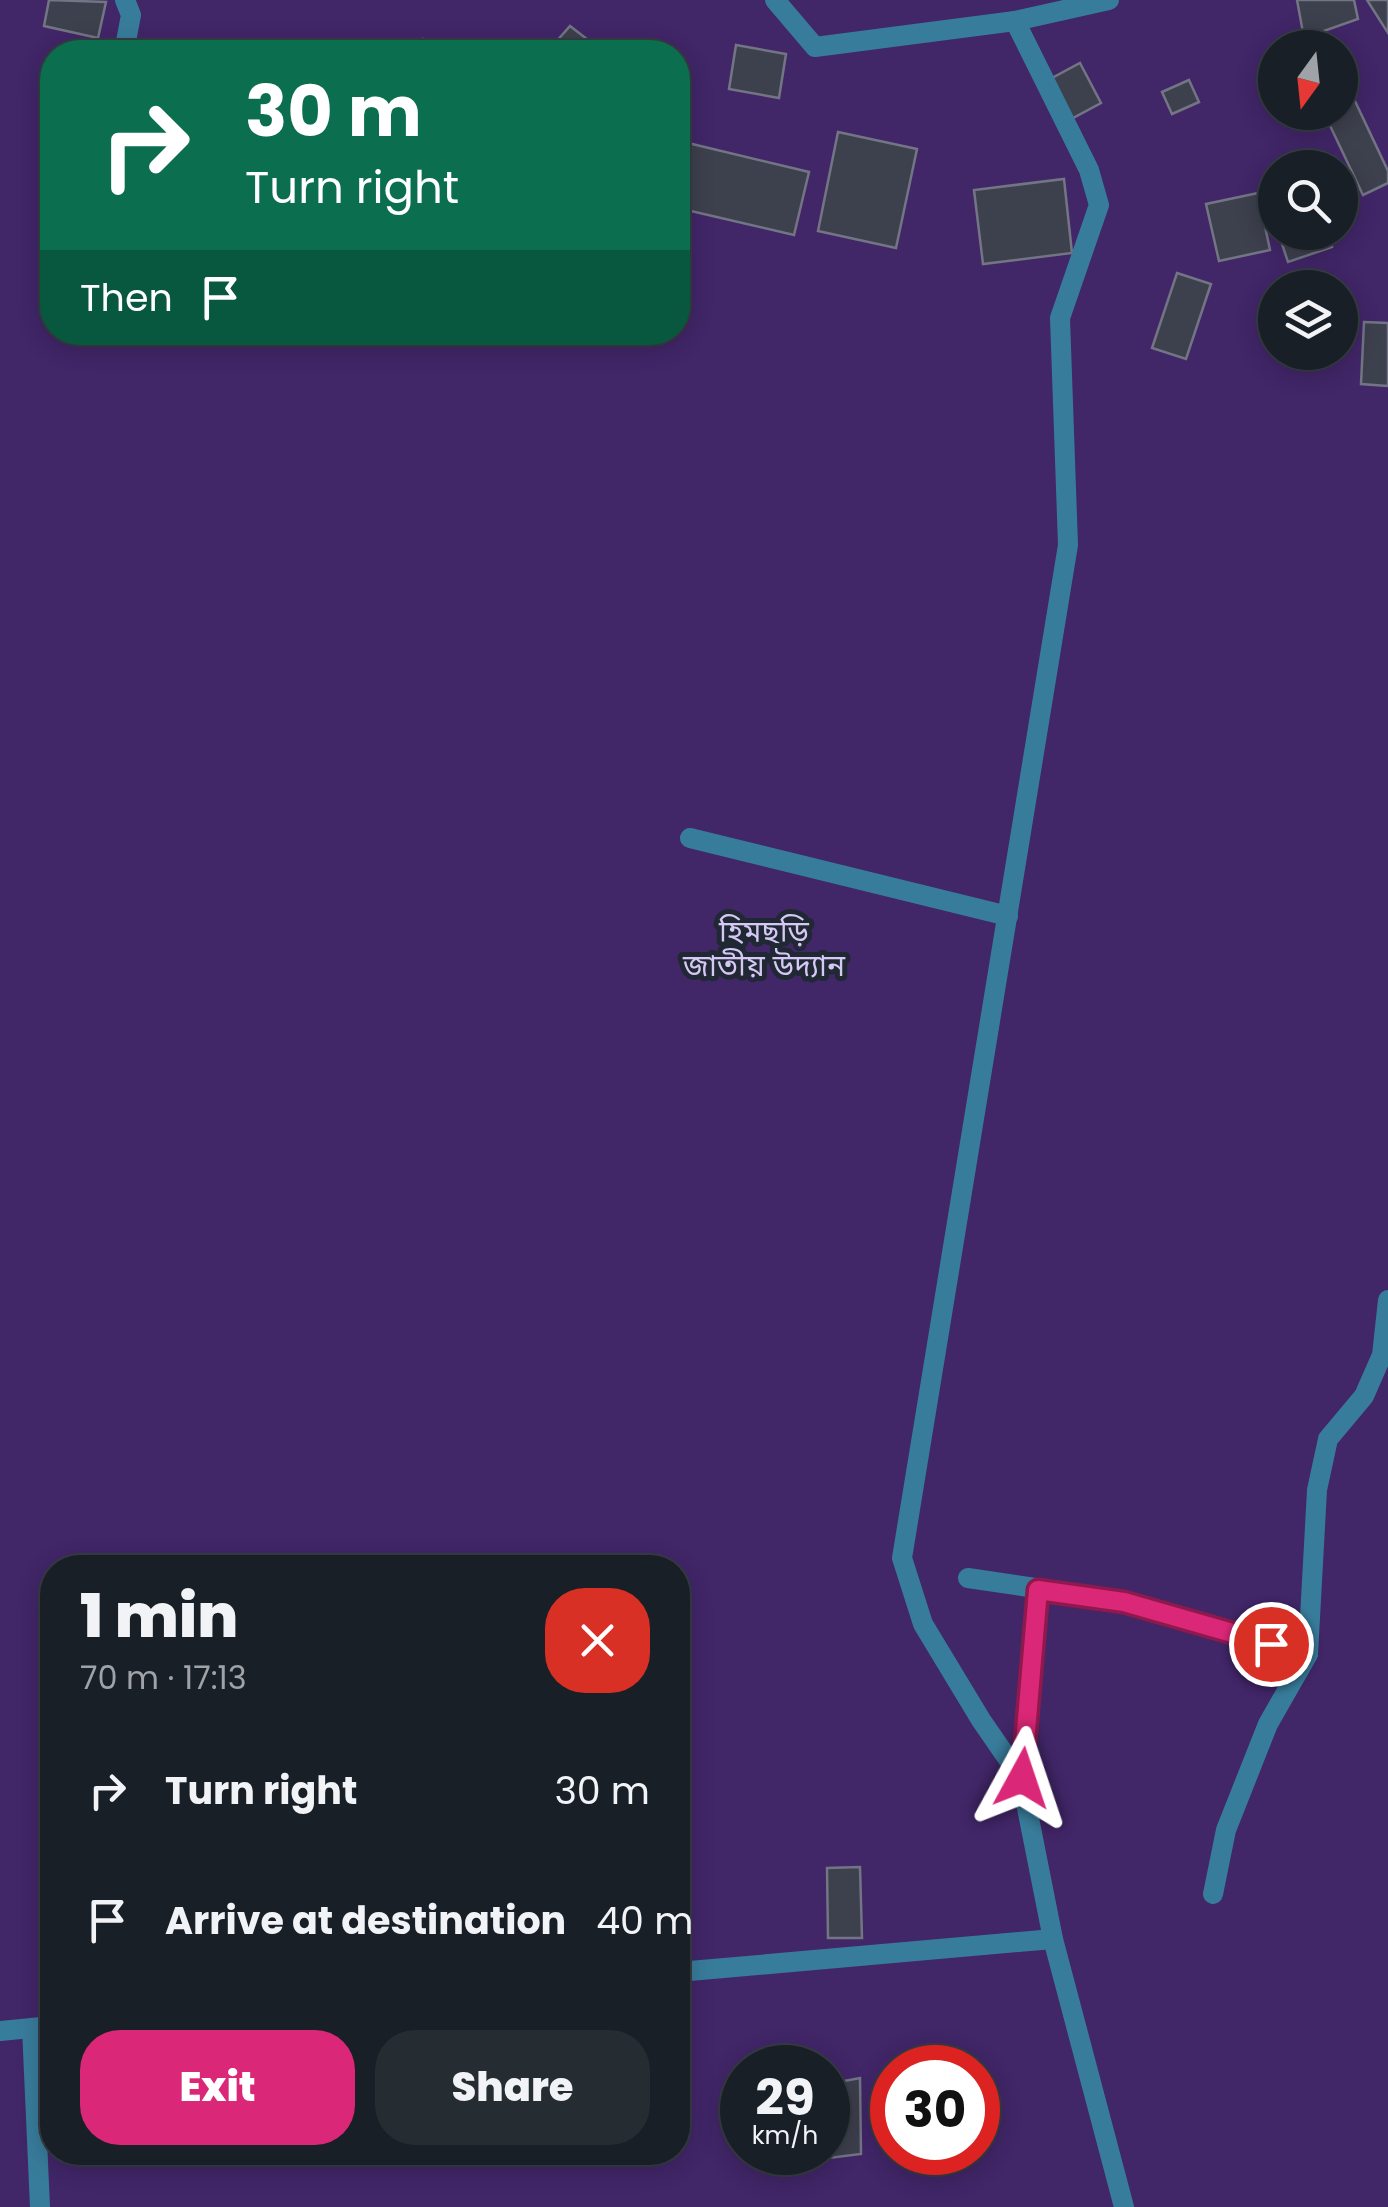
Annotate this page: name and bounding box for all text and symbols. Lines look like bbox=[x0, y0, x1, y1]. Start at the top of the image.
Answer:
north arrow bbox=[1258, 30, 1358, 130]
map controls bbox=[1258, 30, 1358, 370]
text: 30 m bbox=[245, 62, 422, 161]
icon: right bbox=[80, 80, 210, 210]
button: search bbox=[1258, 150, 1358, 250]
text: Turn right bbox=[245, 156, 459, 219]
icon: arrive bbox=[193, 270, 248, 325]
button: layers bbox=[1258, 270, 1358, 370]
text: Then bbox=[80, 271, 173, 324]
park label: হিমছড়ি জাতীয় উদ্যান bbox=[682, 910, 846, 987]
text: 1 min bbox=[80, 1574, 238, 1658]
button: close bbox=[545, 1588, 650, 1693]
pin bbox=[1229, 1602, 1314, 1687]
icon: arrive bbox=[1244, 1617, 1299, 1672]
text: 70 m · 17:13 bbox=[80, 1655, 247, 1700]
position arrow bbox=[970, 1726, 1074, 1830]
icon: right bbox=[80, 1763, 135, 1818]
text: Turn right bbox=[165, 1764, 357, 1817]
text: 30 m bbox=[554, 1764, 650, 1817]
icon: arrive bbox=[80, 1893, 135, 1948]
text: Arrive at destination bbox=[165, 1894, 566, 1947]
text: 40 m bbox=[596, 1894, 693, 1947]
button: Exit bbox=[80, 2030, 355, 2145]
button: Share bbox=[375, 2030, 650, 2145]
speed limit sign: 30 bbox=[870, 2045, 1000, 2175]
text: 29 bbox=[755, 2062, 815, 2133]
text: km/h bbox=[752, 2118, 818, 2153]

